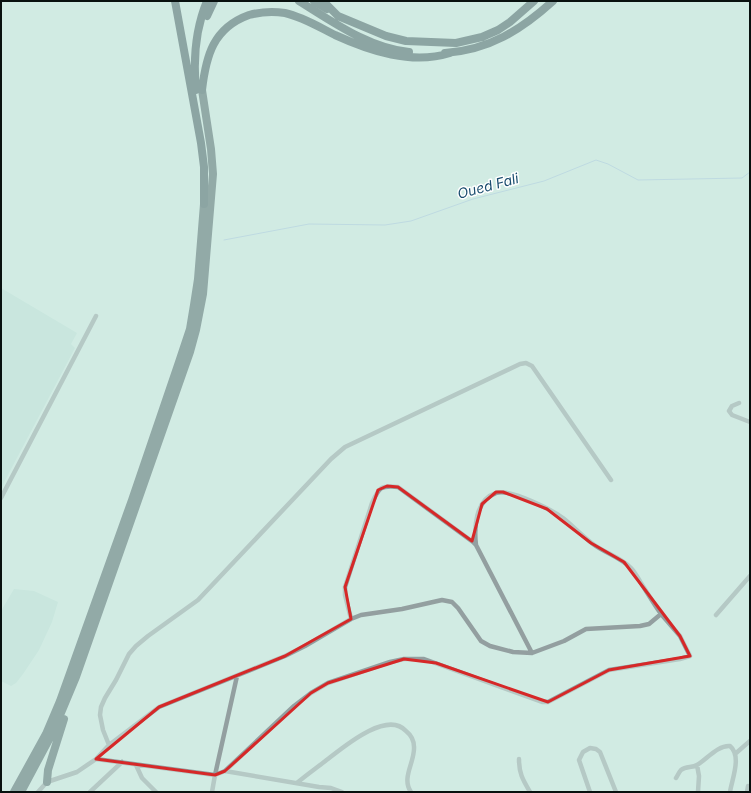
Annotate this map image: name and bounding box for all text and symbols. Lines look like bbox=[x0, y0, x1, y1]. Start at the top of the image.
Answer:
water label: Oued Fali bbox=[455, 169, 521, 202]

